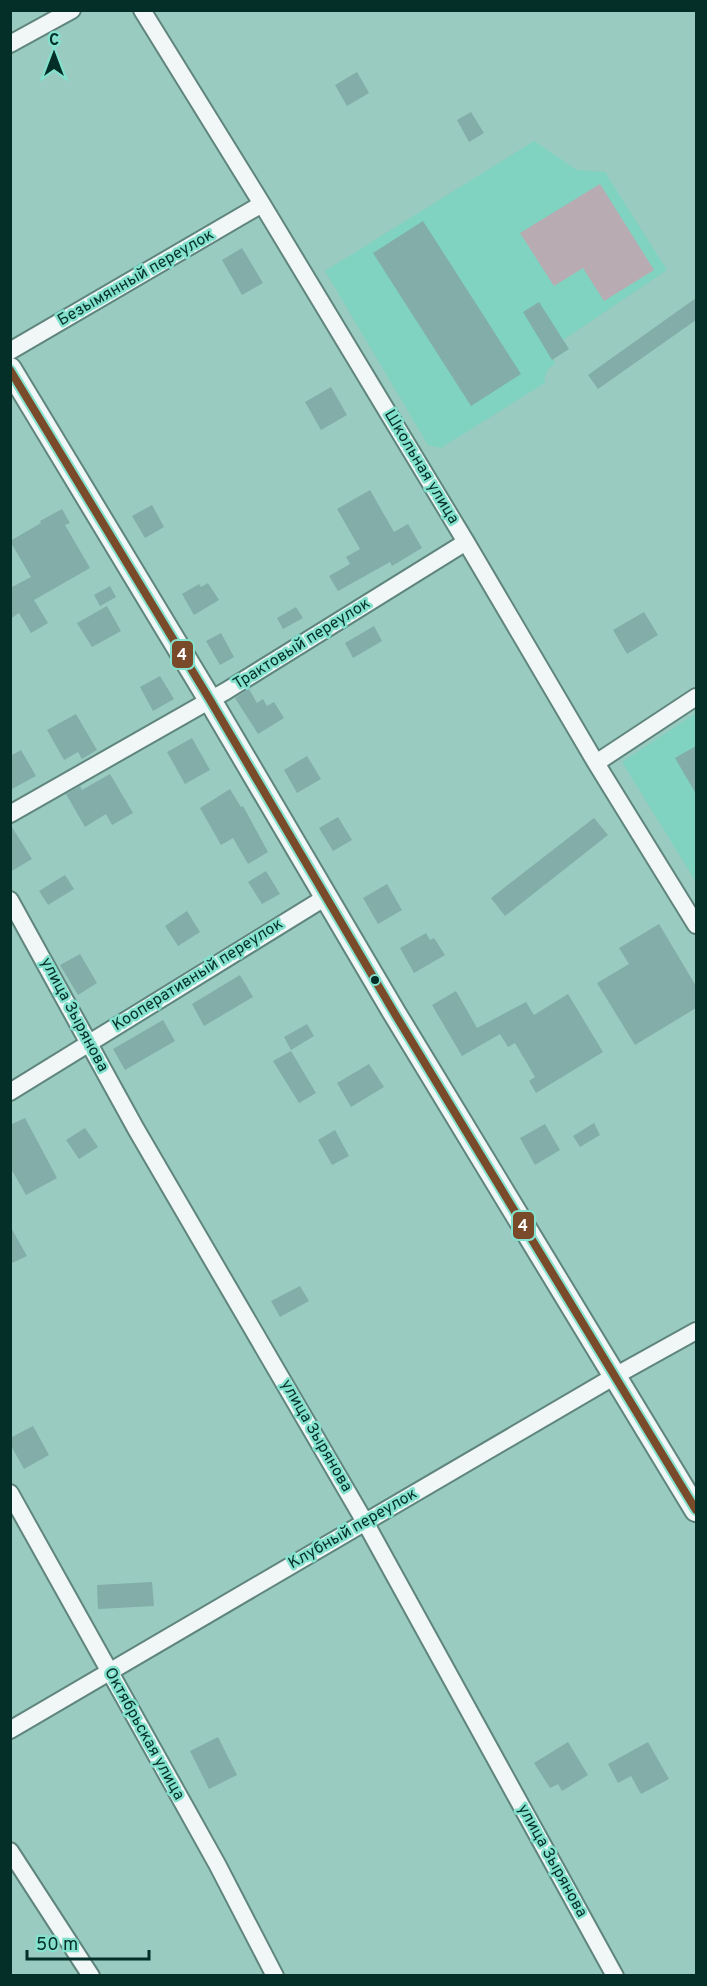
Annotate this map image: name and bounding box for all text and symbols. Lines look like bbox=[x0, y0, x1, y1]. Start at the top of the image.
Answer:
north arrow bbox=[24, 24, 84, 84]
text: С bbox=[49, 31, 59, 51]
street label: Безымянный переулок bbox=[54, 225, 218, 331]
street label: Школьная улица bbox=[379, 406, 463, 528]
street label: Трактовый переулок bbox=[230, 594, 374, 694]
line badge: 4 bbox=[171, 640, 194, 669]
text: 4 bbox=[177, 646, 187, 666]
street label: Кооперативный переулок bbox=[109, 914, 287, 1036]
street label: улица Зырянова bbox=[36, 955, 112, 1075]
unlabelled marker bbox=[369, 974, 381, 986]
line badge: 4 bbox=[512, 1211, 535, 1240]
text: 4 bbox=[518, 1217, 528, 1237]
street label: улица Зырянова bbox=[276, 1376, 356, 1496]
street label: Клубный переулок bbox=[285, 1484, 421, 1574]
street label: Октябрьская улица bbox=[99, 1664, 189, 1804]
street label: улица Зырянова bbox=[513, 1801, 591, 1921]
scale bar bbox=[27, 1923, 148, 1961]
text: 50 m bbox=[36, 1934, 78, 1957]

